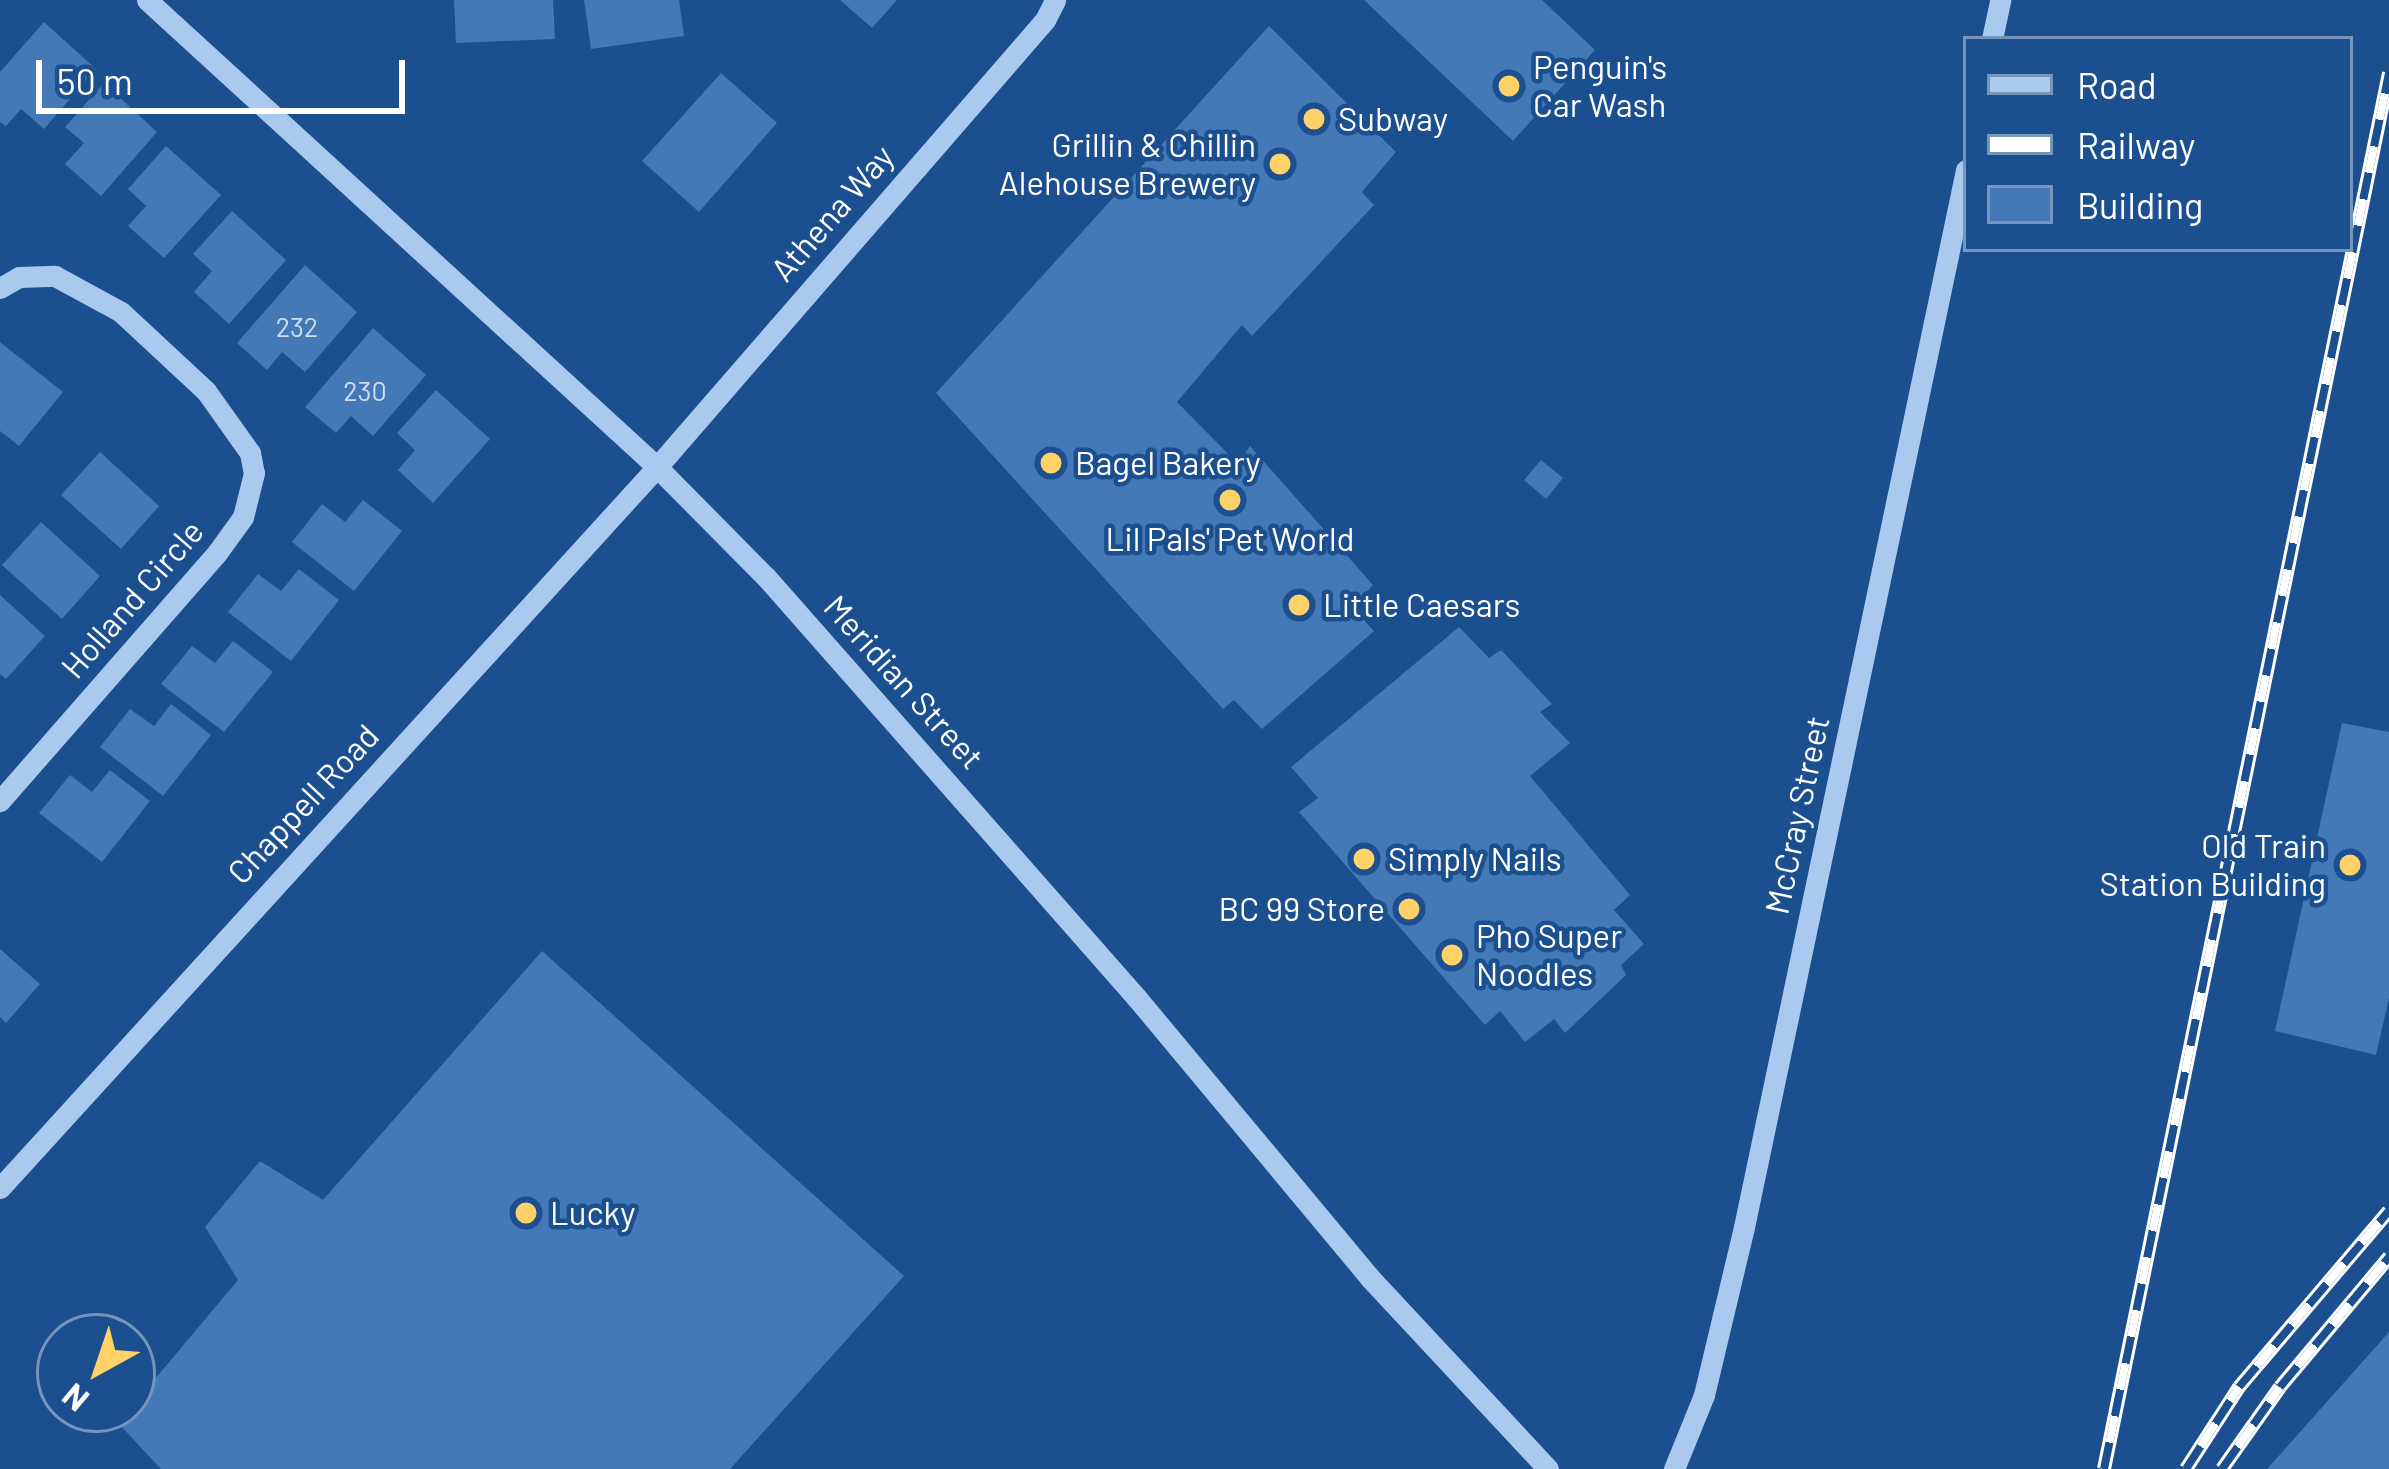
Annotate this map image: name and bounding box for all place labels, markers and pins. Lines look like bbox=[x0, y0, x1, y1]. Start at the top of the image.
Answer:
place label: Penguin's Car Wash bbox=[1533, 47, 1667, 125]
marker: Penguin's Car Wash bbox=[1496, 73, 1522, 99]
place label: Subway bbox=[1338, 99, 1448, 139]
marker: Subway bbox=[1301, 106, 1327, 132]
place label: Grillin & Chillin Alehouse Brewery bbox=[999, 125, 1256, 203]
marker: Grillin & Chillin Alehouse Brewery bbox=[1267, 151, 1293, 177]
place label: Bagel Bakery bbox=[1075, 443, 1261, 483]
marker: Bagel Bakery bbox=[1038, 450, 1064, 476]
marker: Lil Pals' Pet World bbox=[1217, 487, 1243, 513]
place label: Lil Pals' Pet World bbox=[1105, 519, 1355, 559]
place label: Little Caesars bbox=[1323, 585, 1520, 625]
marker: Little Caesars bbox=[1286, 592, 1312, 618]
place label: Old Train Station Building bbox=[2099, 826, 2326, 904]
place label: Simply Nails bbox=[1388, 839, 1562, 879]
marker: Simply Nails bbox=[1351, 846, 1377, 872]
marker: Old Train Station Building bbox=[2337, 852, 2363, 878]
place label: BC 99 Store bbox=[1219, 889, 1385, 929]
marker: BC 99 Store bbox=[1396, 896, 1422, 922]
place label: Pho Super Noodles bbox=[1476, 916, 1622, 994]
marker: Pho Super Noodles bbox=[1439, 942, 1465, 968]
place label: Lucky bbox=[550, 1193, 635, 1233]
marker: Lucky bbox=[513, 1200, 539, 1226]

